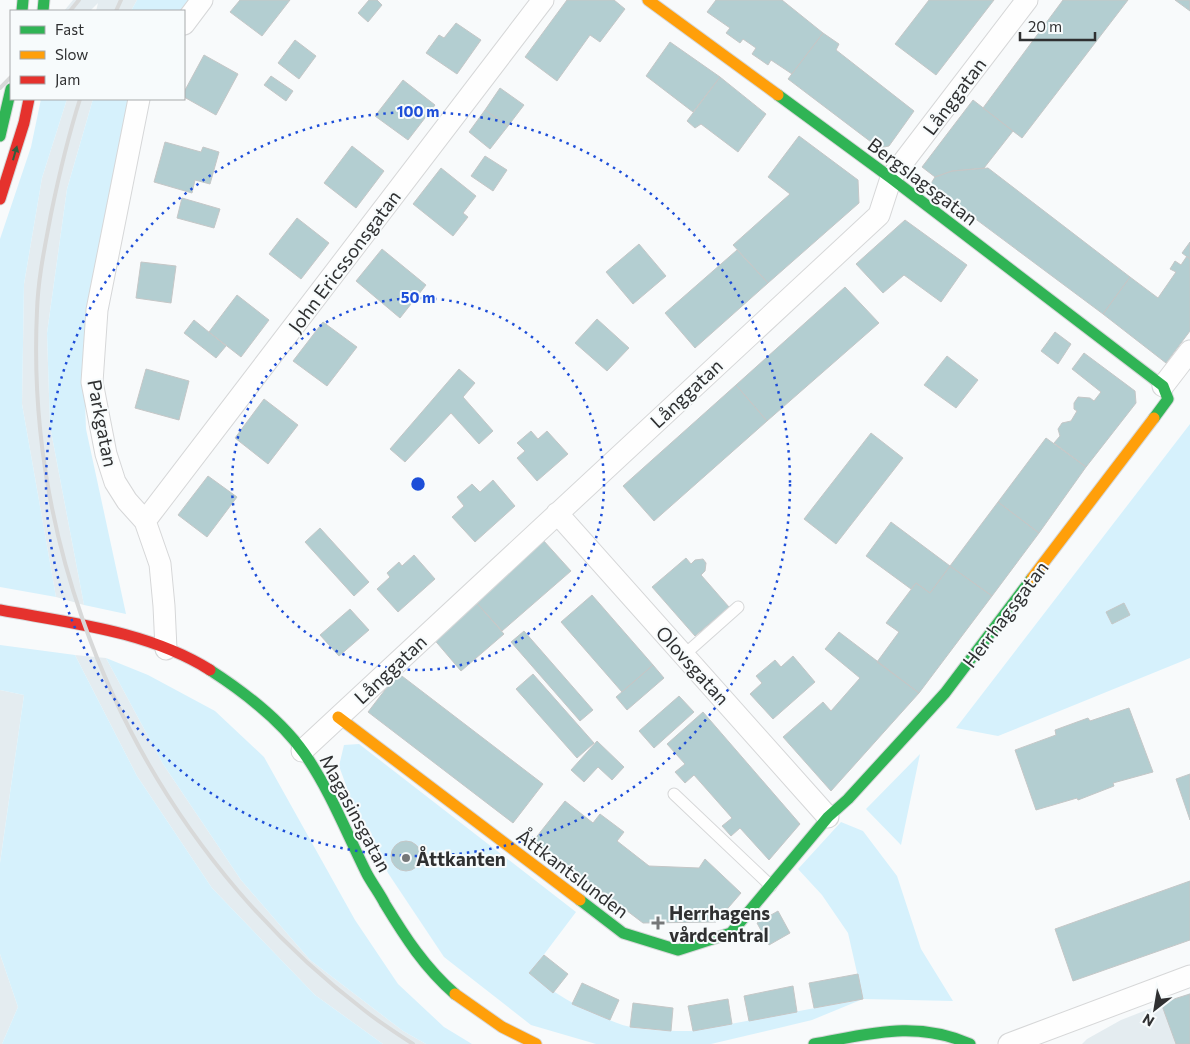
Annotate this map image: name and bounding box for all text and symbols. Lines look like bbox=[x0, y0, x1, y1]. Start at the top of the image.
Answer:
legend bbox=[10, 10, 185, 100]
scale bar bbox=[1020, 10, 1095, 42]
text: 20 m bbox=[1028, 17, 1062, 35]
text: Fast bbox=[55, 20, 84, 38]
text: Slow bbox=[55, 45, 88, 63]
street label: Långgatan bbox=[918, 53, 990, 139]
text: Jam bbox=[55, 70, 80, 88]
text: 100 m bbox=[397, 102, 439, 120]
street label: Bergslagsgatan bbox=[864, 132, 982, 230]
one-way arrow bbox=[11, 145, 19, 160]
street label: John Ericssonsgatan bbox=[283, 185, 405, 337]
text: 50 m bbox=[401, 288, 435, 306]
street label: Långgatan bbox=[645, 354, 727, 432]
street label: Parkgatan bbox=[83, 377, 123, 469]
centre of rings bbox=[409, 475, 427, 493]
street label: Herrhagsgatan bbox=[957, 556, 1053, 672]
street label: Olovsgatan bbox=[652, 621, 734, 709]
street label: Långgatan bbox=[349, 630, 431, 708]
street label: Magasinsgatan bbox=[315, 750, 397, 876]
street label: Åttkantslunden bbox=[513, 823, 634, 922]
place label: Åttkanten bbox=[416, 845, 506, 870]
marker: Åttkanten bbox=[400, 852, 412, 864]
place label: Herrhagens vårdcentral bbox=[669, 901, 770, 946]
marker: Herrhagens vårdcentral bbox=[651, 916, 665, 930]
north arrow bbox=[1130, 984, 1180, 1034]
text: N bbox=[1139, 1011, 1157, 1031]

